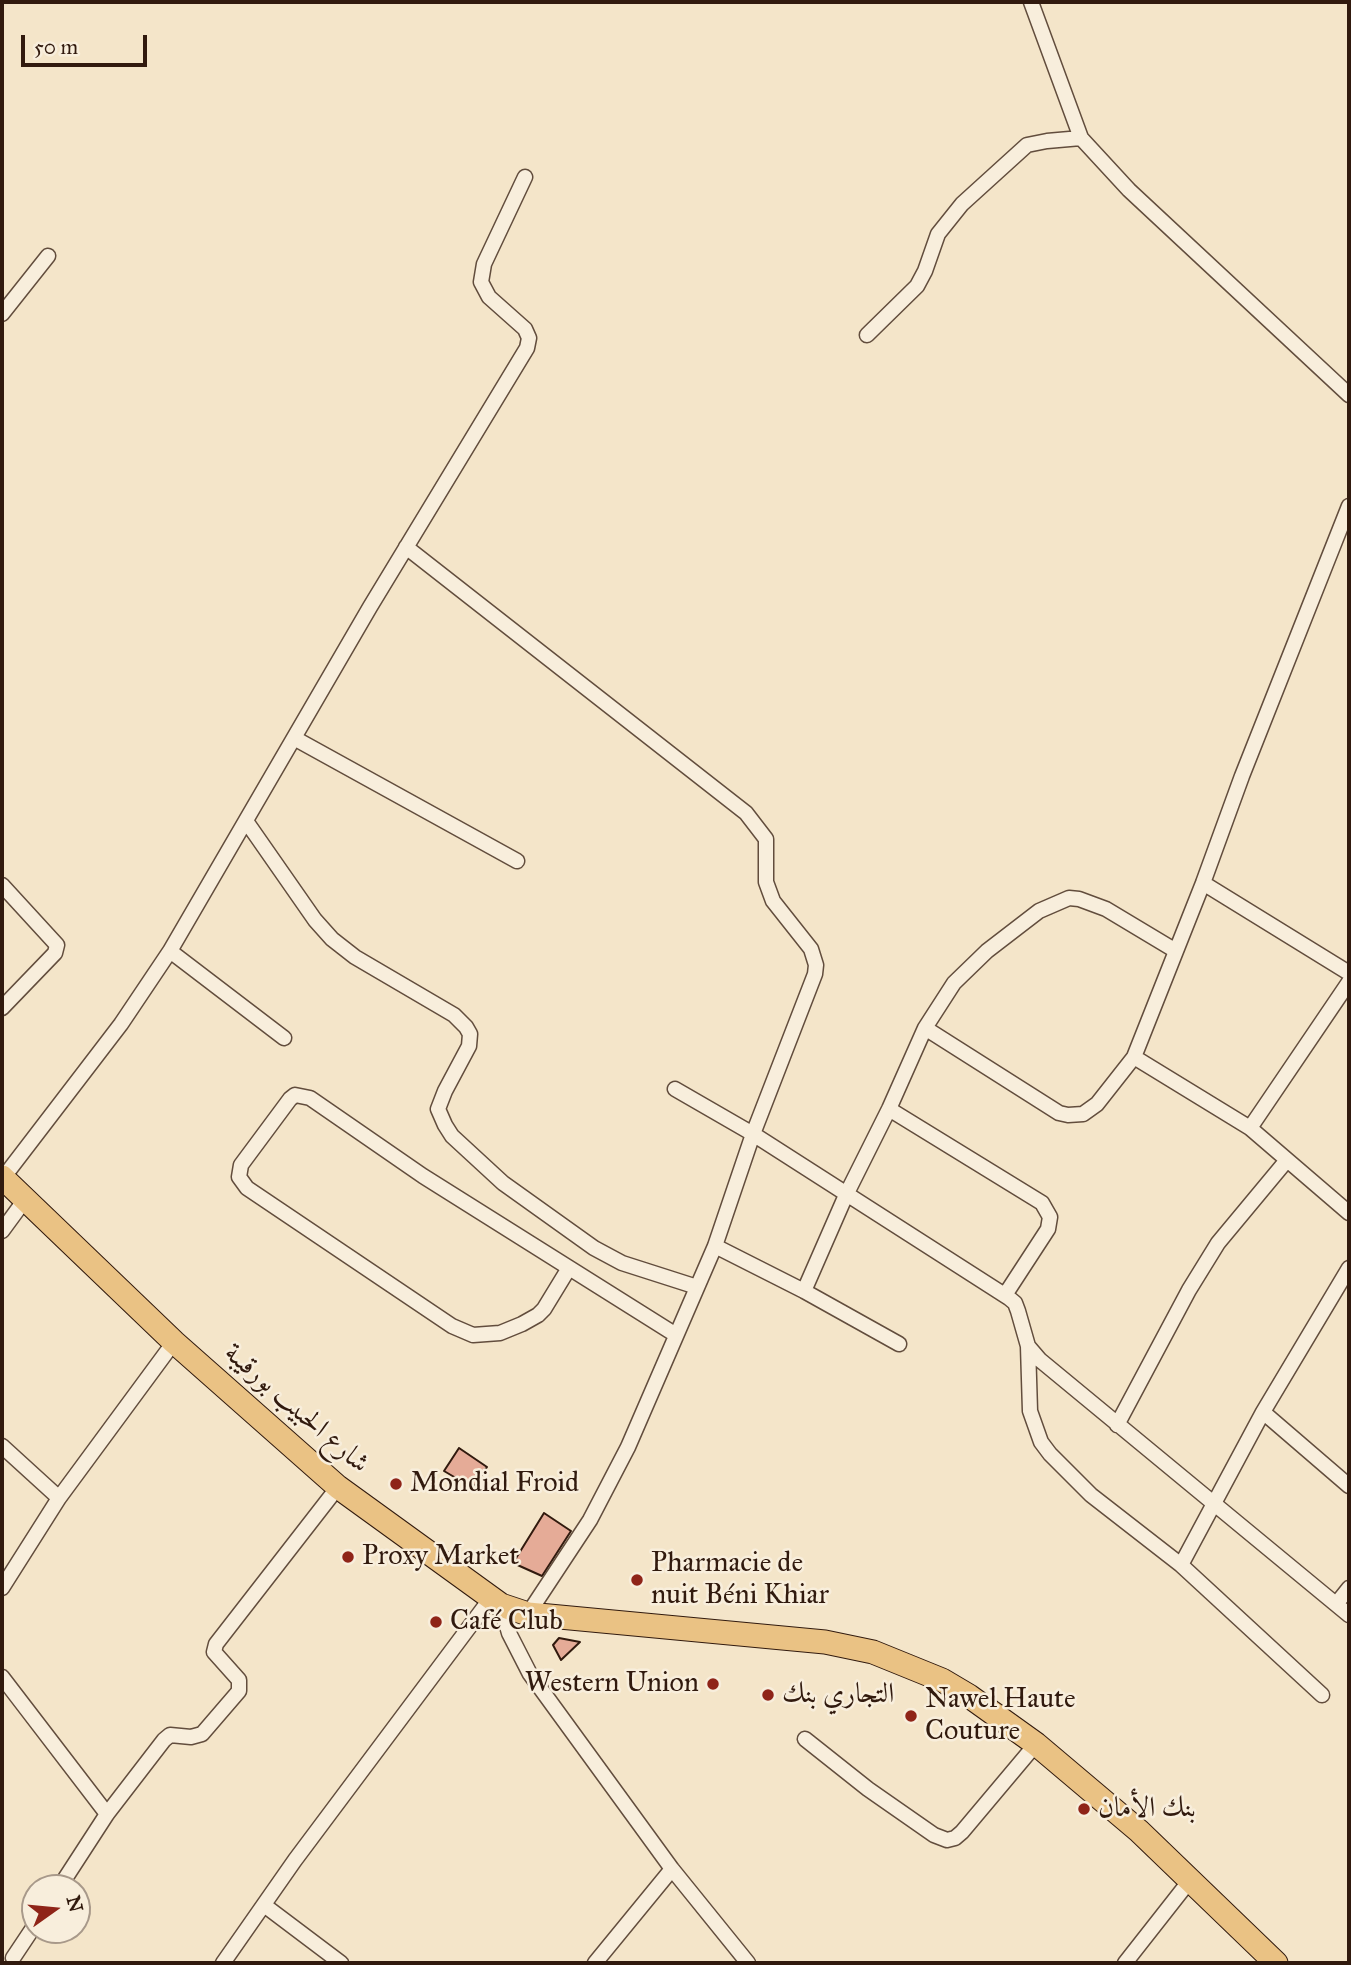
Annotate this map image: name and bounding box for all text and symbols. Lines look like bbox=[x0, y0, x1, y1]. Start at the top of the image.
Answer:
scale bar bbox=[24, 21, 150, 65]
text: 50 m bbox=[34, 34, 78, 60]
street label: شارع الحبيب بورقيبة bbox=[216, 1337, 376, 1481]
place label: Mondial Froid bbox=[410, 1467, 579, 1501]
marker: Mondial Froid bbox=[388, 1476, 404, 1492]
place label: Proxy Market bbox=[362, 1540, 519, 1574]
place label: Pharmacie de nuit Béni Khiar bbox=[651, 1547, 829, 1613]
marker: Proxy Market bbox=[340, 1549, 356, 1565]
marker: Pharmacie de nuit Béni Khiar bbox=[629, 1572, 645, 1588]
place label: Café Club bbox=[450, 1605, 563, 1639]
marker: Café Club bbox=[428, 1614, 444, 1630]
place label: Western Union bbox=[525, 1667, 699, 1701]
marker: Western Union bbox=[705, 1676, 721, 1692]
place label: التجاري بنك bbox=[782, 1678, 894, 1712]
place label: Nawel Haute Couture bbox=[925, 1683, 1076, 1749]
marker: التجاري بنك bbox=[760, 1687, 776, 1703]
marker: Nawel Haute Couture bbox=[903, 1708, 919, 1724]
place label: بنك الأمان bbox=[1098, 1792, 1196, 1826]
marker: بنك الأمان bbox=[1076, 1801, 1092, 1817]
north arrow bbox=[21, 1874, 91, 1944]
text: N bbox=[62, 1893, 88, 1915]

